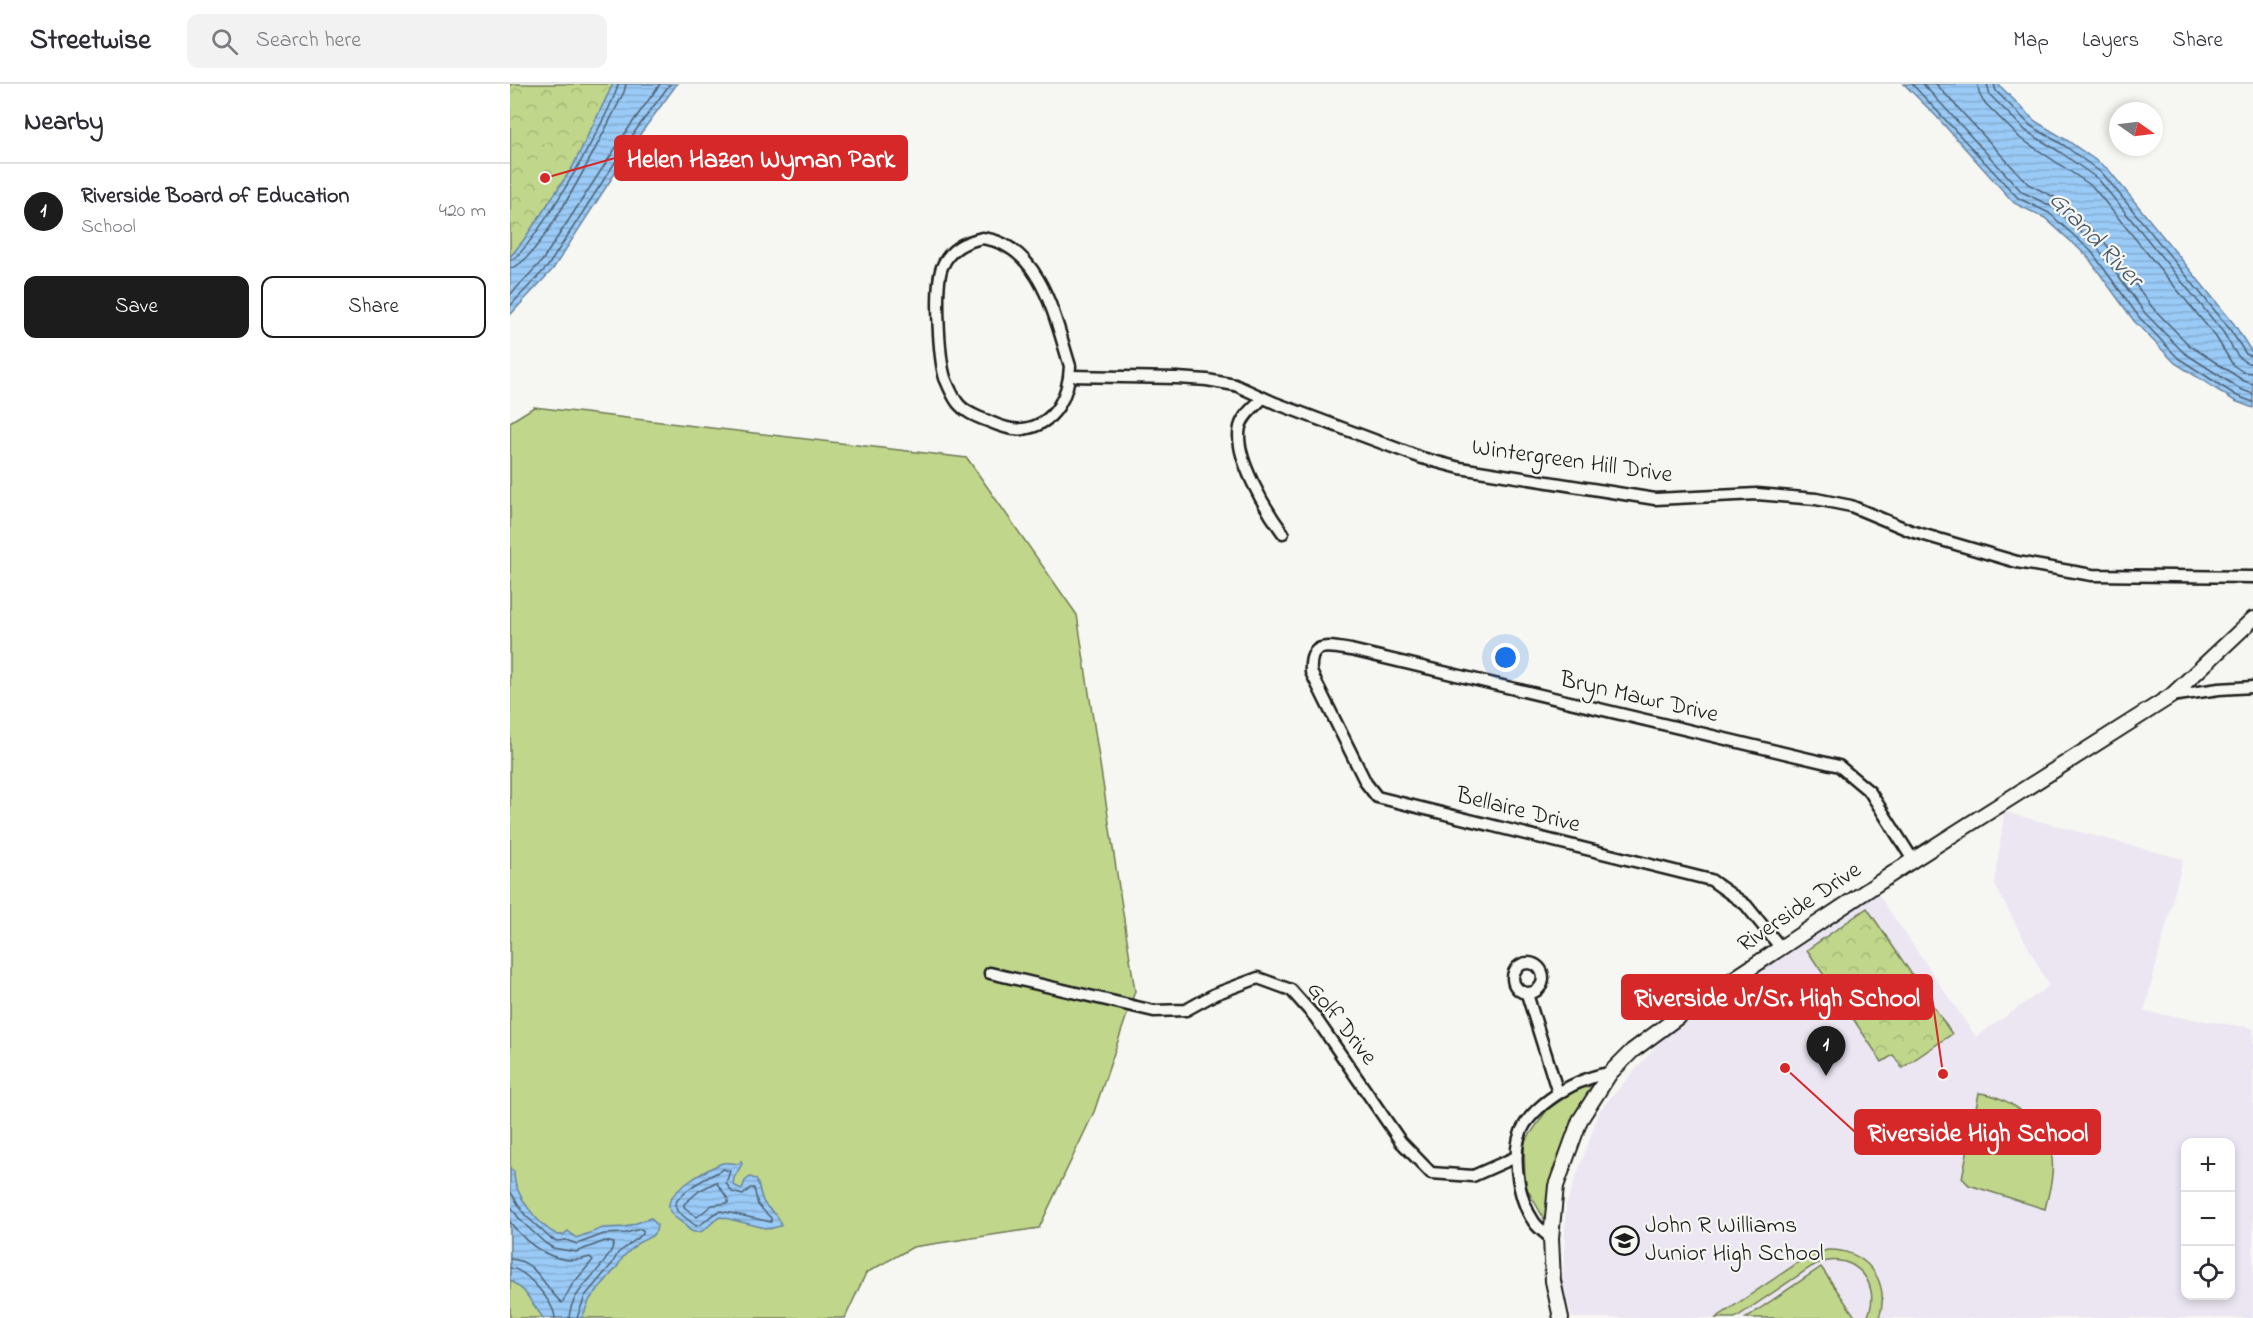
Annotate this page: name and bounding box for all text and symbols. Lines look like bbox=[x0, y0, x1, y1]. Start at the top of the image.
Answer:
search box bbox=[187, 14, 607, 68]
text: Streetwise bbox=[30, 21, 151, 62]
icon: search bbox=[208, 25, 241, 58]
text: Search here bbox=[256, 25, 361, 57]
text: Map bbox=[2013, 26, 2049, 56]
text: Layers bbox=[2082, 26, 2139, 56]
text: Share bbox=[2172, 26, 2223, 56]
north arrow bbox=[2109, 102, 2163, 156]
text: Nearby bbox=[24, 104, 103, 142]
callout: Helen Hazen Wyman Park bbox=[615, 136, 907, 180]
text: Helen Hazen Wyman Park bbox=[627, 142, 896, 180]
text: Riverside Board of Education bbox=[81, 181, 349, 213]
water label: Grand River bbox=[2039, 183, 2153, 299]
text: 1 bbox=[40, 197, 47, 226]
text: 420 m bbox=[439, 197, 486, 226]
text: School bbox=[81, 213, 136, 242]
button: Save bbox=[24, 276, 249, 338]
button: Share bbox=[261, 276, 486, 338]
street label: Wintergreen Hill Drive bbox=[1469, 431, 1675, 493]
your location bbox=[1491, 643, 1520, 672]
street label: Bryn Mawr Drive bbox=[1555, 663, 1722, 734]
street label: Bellaire Drive bbox=[1451, 778, 1584, 843]
street label: Riverside Drive bbox=[1731, 853, 1869, 962]
street label: Golf Drive bbox=[1297, 975, 1385, 1074]
callout: Riverside Jr/Sr. High School bbox=[1622, 975, 1932, 1019]
text: Riverside Jr/Sr. High School bbox=[1634, 981, 1920, 1020]
pin: 1 bbox=[1806, 1026, 1846, 1076]
callout: Riverside High School bbox=[1855, 1110, 2100, 1154]
text: Riverside High School bbox=[1868, 1116, 2088, 1155]
map controls bbox=[2181, 1138, 2235, 1300]
button: + bbox=[2181, 1138, 2235, 1192]
button: − bbox=[2181, 1192, 2235, 1246]
place label: John R Williams Junior High School bbox=[1645, 1209, 1824, 1272]
school or university icon: John R Williams Junior High School bbox=[1608, 1224, 1640, 1256]
button: locate bbox=[2181, 1246, 2235, 1300]

